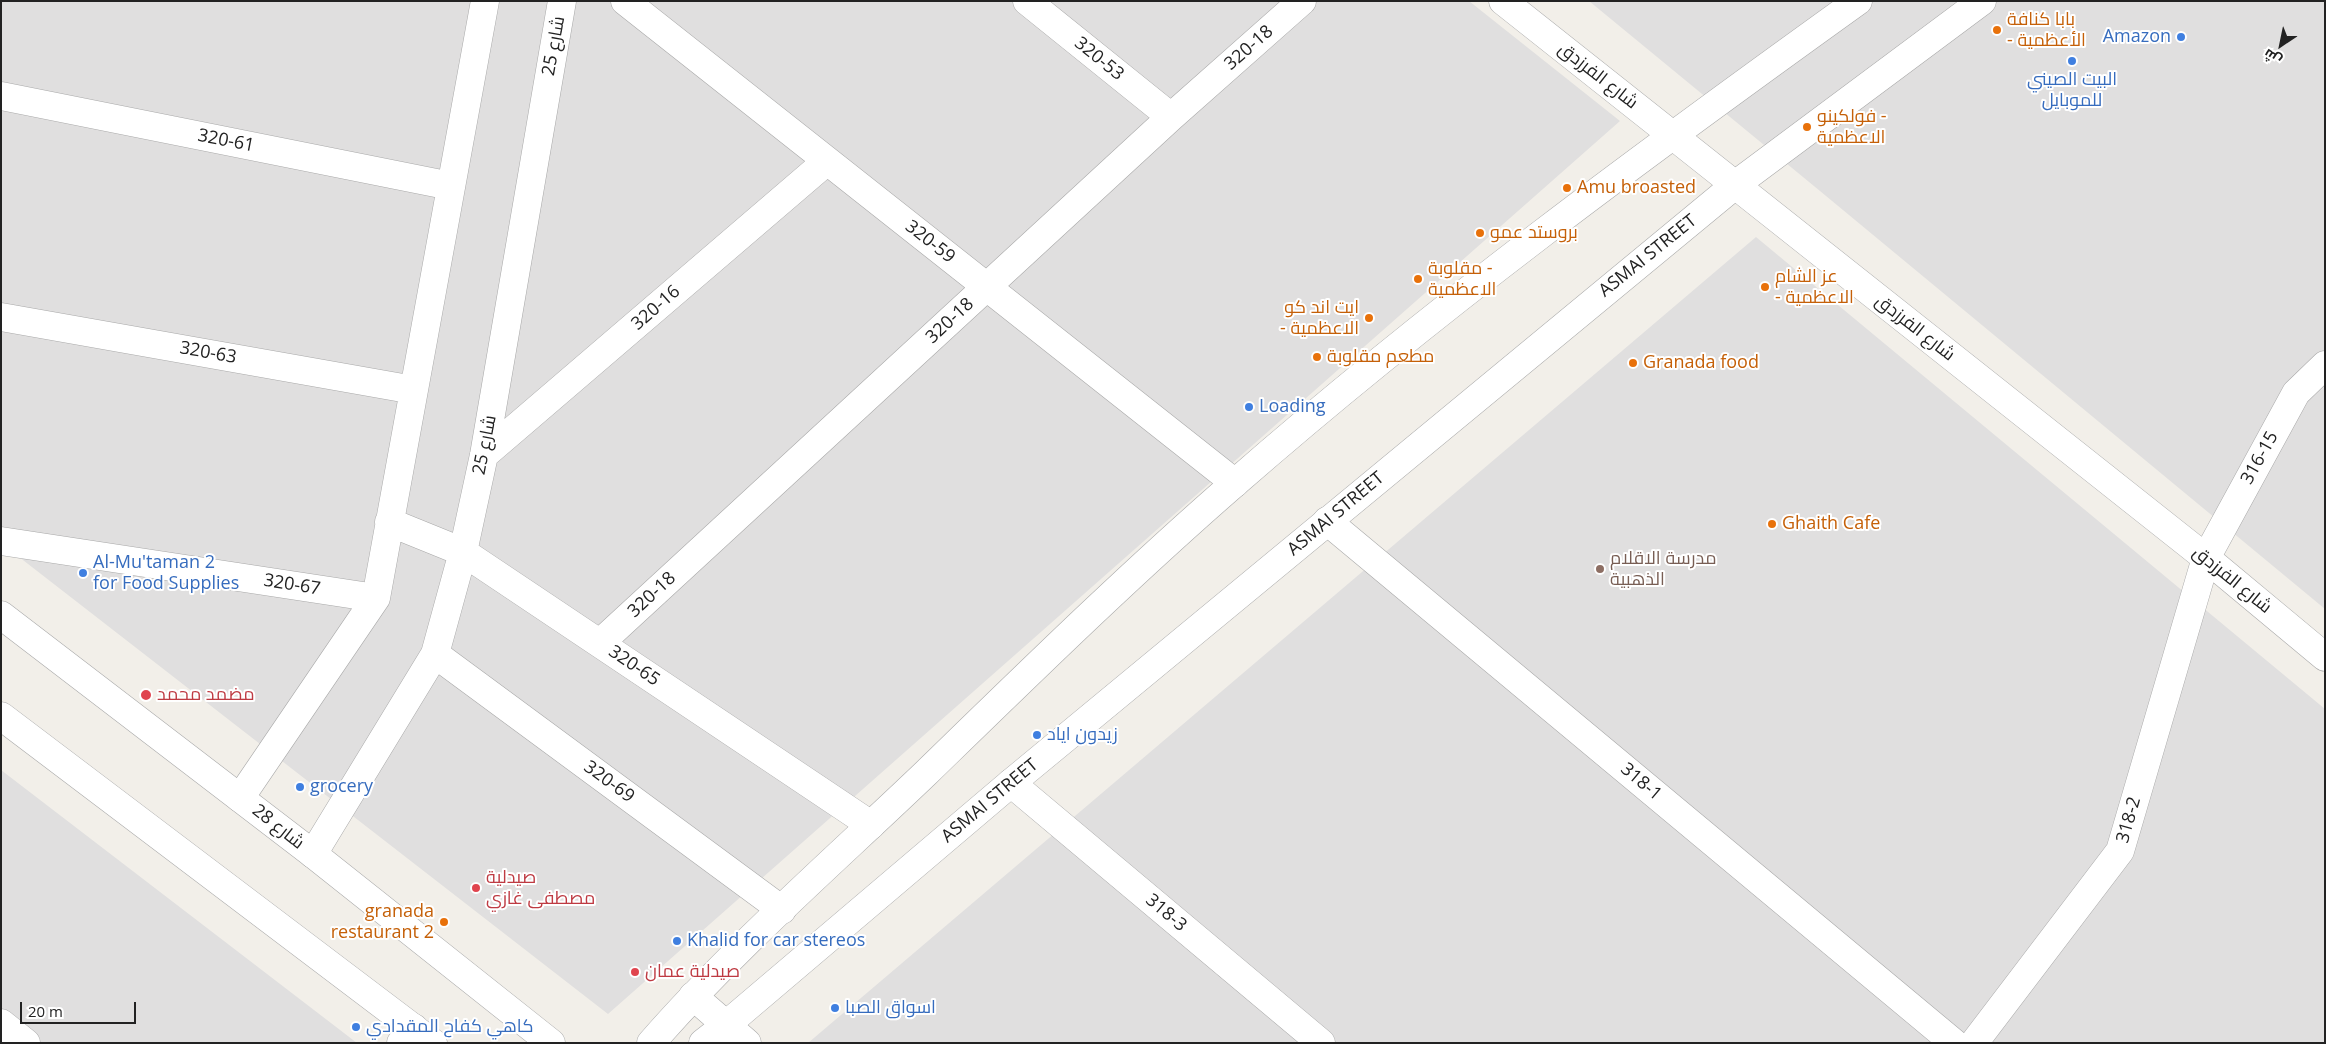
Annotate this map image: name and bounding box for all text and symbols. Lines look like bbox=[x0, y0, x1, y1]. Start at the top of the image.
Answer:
place label: بابا كنافة - الأعظمية bbox=[2007, 9, 2086, 52]
street label: شارع 25 bbox=[538, 15, 570, 77]
north arrow bbox=[2256, 20, 2306, 70]
street label: 320-18 bbox=[1220, 21, 1278, 75]
marker: بابا كنافة - الأعظمية bbox=[1991, 24, 2003, 36]
place label: Amazon bbox=[2103, 26, 2171, 48]
marker: Amazon bbox=[2175, 31, 2187, 43]
street label: 320-53 bbox=[1070, 33, 1128, 85]
street label: شارع الفرزدق bbox=[1554, 38, 1642, 114]
text: ش bbox=[2260, 45, 2285, 71]
marker: البيت الصيني للموبايل bbox=[2066, 55, 2078, 67]
place label: البيت الصيني للموبايل bbox=[2027, 69, 2117, 112]
place label: فولكينو - الاعظمية bbox=[1817, 106, 1887, 148]
marker: فولكينو - الاعظمية bbox=[1801, 121, 1813, 133]
street label: 320-61 bbox=[196, 125, 256, 157]
place label: Amu broasted bbox=[1577, 177, 1696, 199]
marker: Amu broasted bbox=[1561, 182, 1573, 194]
street label: ASMAI STREET bbox=[1595, 210, 1701, 302]
street label: 320-59 bbox=[901, 216, 959, 268]
place label: بروستد عمو bbox=[1490, 222, 1578, 244]
marker: بروستد عمو bbox=[1474, 227, 1486, 239]
place label: مقلوبة - الاعظمية bbox=[1428, 258, 1496, 300]
place label: عز الشام - الاعظمية bbox=[1775, 266, 1854, 308]
marker: مقلوبة - الاعظمية bbox=[1412, 273, 1424, 285]
street label: 320-16 bbox=[627, 281, 685, 335]
marker: عز الشام - الاعظمية bbox=[1759, 281, 1771, 293]
street label: شارع الفرزدق bbox=[1871, 290, 1959, 366]
street label: 320-18 bbox=[922, 294, 978, 348]
place label: ايت اند كو - الاعظمية bbox=[1280, 297, 1359, 340]
marker: ايت اند كو - الاعظمية bbox=[1363, 312, 1375, 324]
street label: 320-63 bbox=[178, 337, 238, 369]
place label: مطعم مقلوبة bbox=[1327, 346, 1434, 368]
marker: مطعم مقلوبة bbox=[1311, 351, 1323, 363]
place label: Granada food bbox=[1643, 352, 1759, 374]
marker: Granada food bbox=[1627, 357, 1639, 369]
place label: Loading bbox=[1259, 396, 1326, 418]
marker: Loading bbox=[1243, 401, 1255, 413]
street label: شارع 25 bbox=[469, 413, 501, 477]
street label: 316-15 bbox=[2237, 428, 2283, 488]
street label: ASMAI STREET bbox=[1283, 467, 1389, 561]
place label: Ghaith Cafe bbox=[1782, 513, 1880, 535]
marker: Ghaith Cafe bbox=[1766, 518, 1778, 530]
street label: شارع الفرزدق bbox=[2188, 542, 2276, 618]
place label: مدرسة الاقلام الذهبية bbox=[1610, 548, 1717, 590]
place label: Al-Mu'taman 2 for Food Supplies bbox=[93, 552, 239, 594]
marker: مدرسة الاقلام الذهبية bbox=[1594, 563, 1606, 575]
marker: Al-Mu'taman 2 for Food Supplies bbox=[77, 567, 89, 579]
street label: 320-18 bbox=[624, 568, 680, 622]
street label: 320-67 bbox=[262, 570, 322, 600]
street label: 320-65 bbox=[604, 641, 664, 691]
place label: مضمد محمد bbox=[157, 684, 255, 706]
marker: مضمد محمد bbox=[139, 688, 153, 702]
place label: زيدون اياد bbox=[1047, 724, 1118, 746]
marker: زيدون اياد bbox=[1031, 729, 1043, 741]
street label: ASMAI STREET bbox=[937, 754, 1043, 848]
street label: 320-69 bbox=[579, 756, 639, 808]
street label: 318-1 bbox=[1616, 759, 1666, 805]
place label: grocery bbox=[310, 776, 373, 798]
marker: grocery bbox=[294, 781, 306, 793]
street label: 318-2 bbox=[2112, 794, 2146, 846]
street label: شارع 28 bbox=[248, 800, 308, 854]
place label: صيدلية مصطفى غازي bbox=[486, 867, 595, 910]
marker: صيدلية مصطفى غازي bbox=[470, 882, 482, 894]
street label: 318-3 bbox=[1141, 890, 1191, 936]
place label: granada restaurant 2 bbox=[331, 901, 434, 944]
marker: granada restaurant 2 bbox=[438, 916, 450, 928]
place label: Khalid for car stereos bbox=[687, 930, 865, 952]
marker: Khalid for car stereos bbox=[671, 935, 683, 947]
place label: صيدلية عمان bbox=[645, 961, 740, 983]
marker: صيدلية عمان bbox=[629, 966, 641, 978]
scale bar bbox=[22, 992, 139, 1024]
place label: اسواق الصبا bbox=[845, 997, 936, 1019]
text: 20 m bbox=[28, 1001, 63, 1021]
marker: اسواق الصبا bbox=[829, 1002, 841, 1014]
place label: كاهي كفاح المقدادي bbox=[366, 1016, 533, 1038]
marker: كاهي كفاح المقدادي bbox=[350, 1021, 362, 1033]

